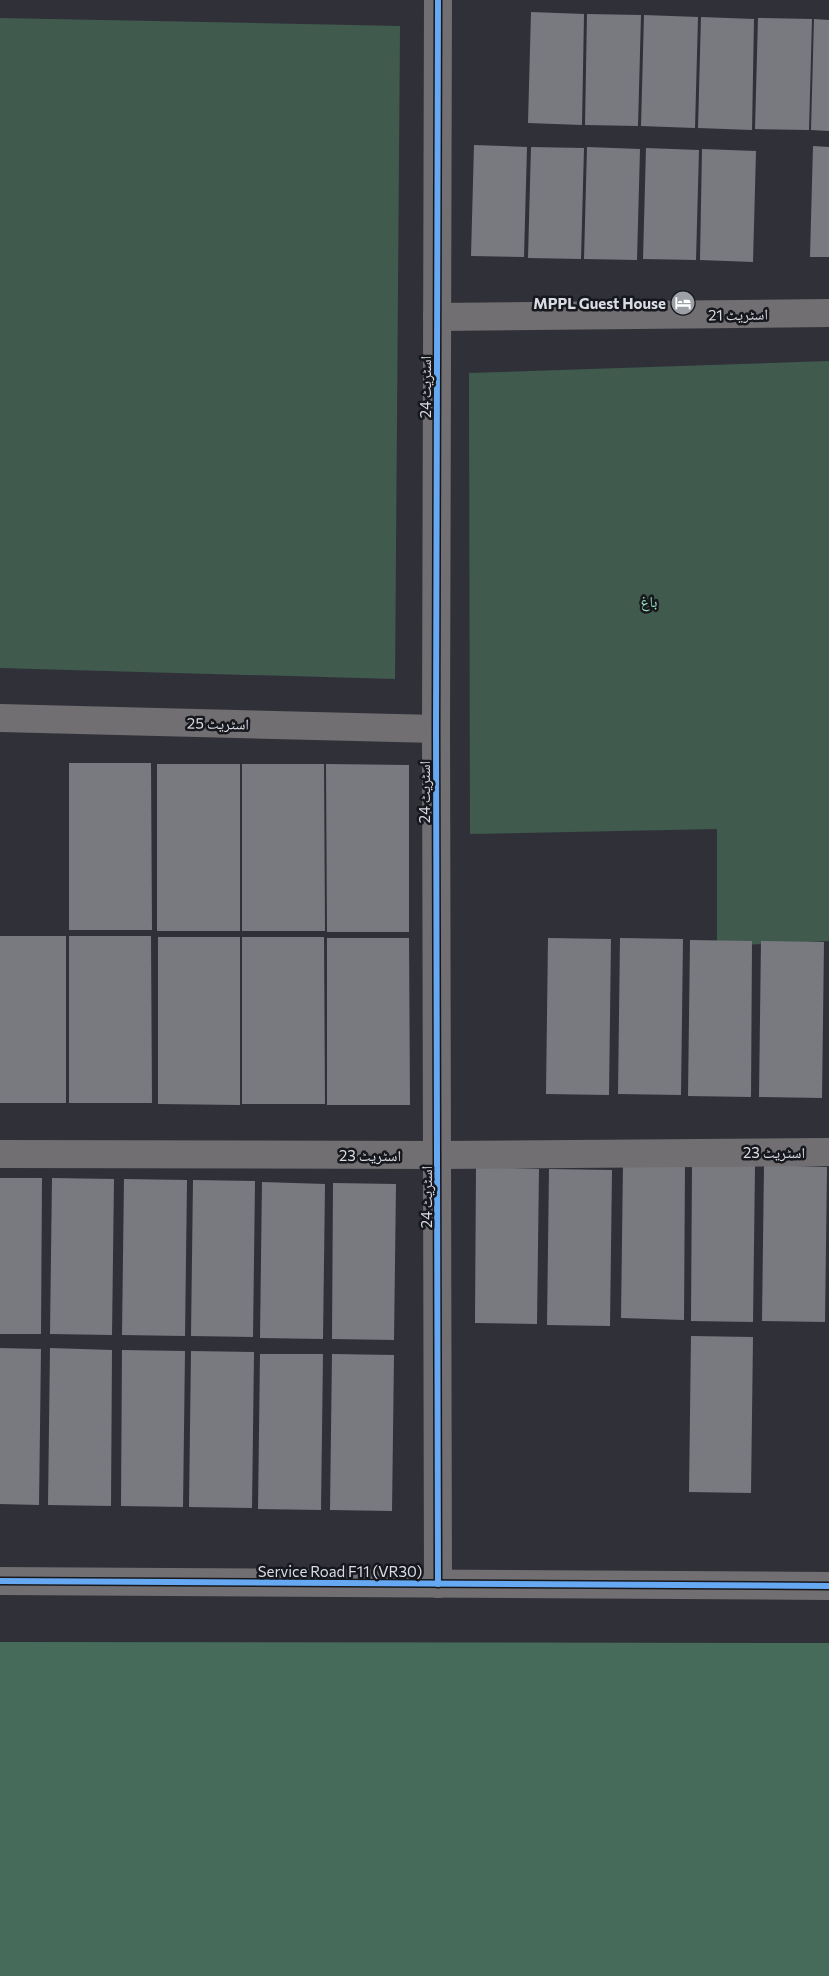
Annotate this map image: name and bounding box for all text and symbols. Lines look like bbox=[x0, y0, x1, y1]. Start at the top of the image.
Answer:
hotel icon: MPPL Guest House bbox=[670, 290, 696, 316]
place label: MPPL Guest House bbox=[533, 294, 666, 312]
street label: اسٹریٹ 21 bbox=[708, 304, 768, 325]
street label: اسٹریٹ 24 bbox=[416, 356, 435, 418]
park label: باغ bbox=[641, 592, 657, 612]
street label: اسٹریٹ 25 bbox=[187, 713, 249, 734]
street label: اسٹریٹ 24 bbox=[415, 761, 434, 823]
street label: اسٹریٹ 23 bbox=[743, 1143, 805, 1162]
street label: اسٹریٹ 23 bbox=[339, 1146, 401, 1165]
street label: اسٹریٹ 24 bbox=[417, 1166, 436, 1228]
street label: Service Road F11 (VR30) bbox=[258, 1562, 422, 1580]

